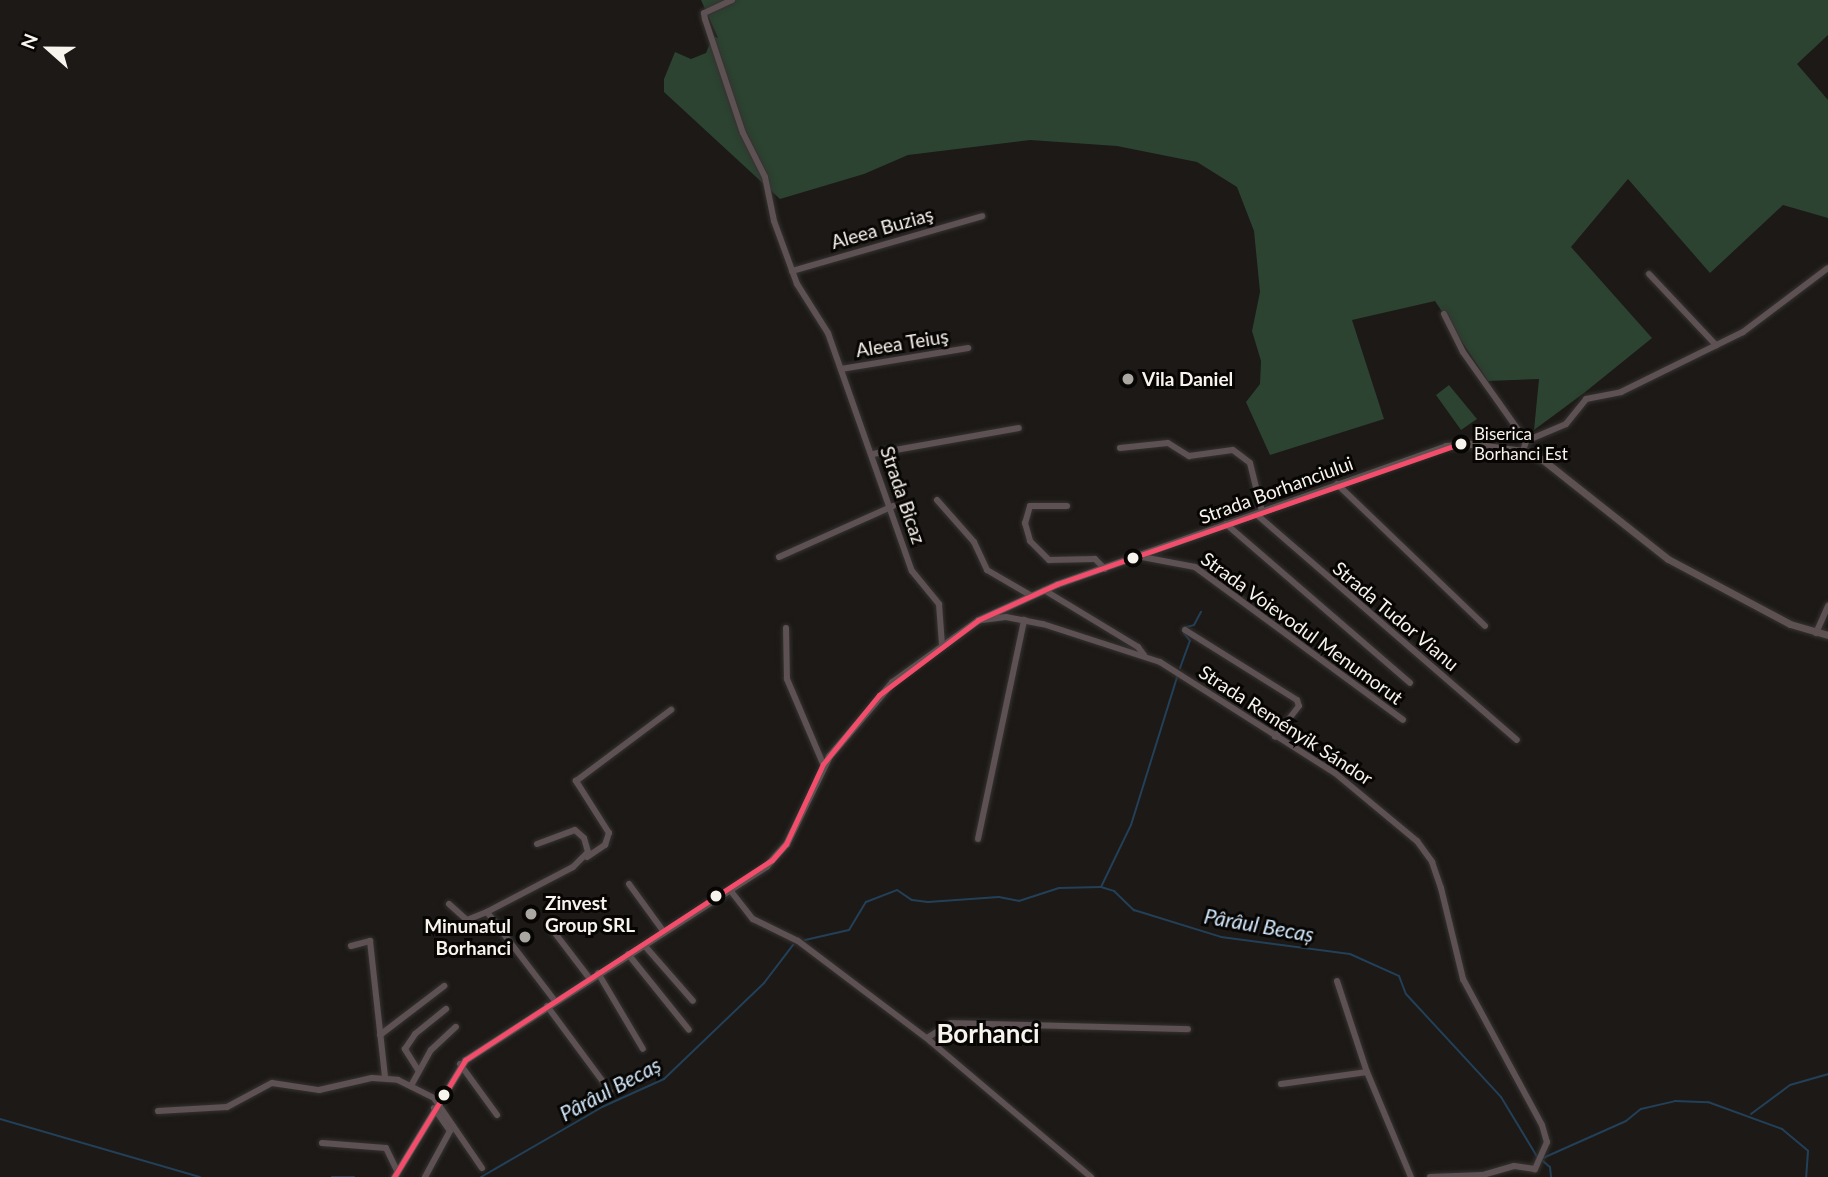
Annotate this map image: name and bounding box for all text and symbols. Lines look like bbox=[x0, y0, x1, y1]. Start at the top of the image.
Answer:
north arrow bbox=[14, 14, 84, 84]
text: N bbox=[16, 30, 42, 52]
street label: Aleea Buziaş bbox=[828, 203, 936, 253]
street label: Aleea Teiuş bbox=[854, 324, 950, 362]
place label: Vila Daniel bbox=[1142, 368, 1233, 390]
marker: Vila Daniel bbox=[1120, 371, 1136, 387]
place label: Biserica Borhanci Est bbox=[1474, 424, 1568, 464]
marker: Biserica Borhanci Est bbox=[1454, 437, 1468, 451]
street label: Strada Bicaz bbox=[876, 443, 930, 547]
street label: Strada Borhanciului bbox=[1196, 452, 1356, 528]
street label: Strada Voievodul Menumorut bbox=[1196, 547, 1408, 709]
unlabelled marker bbox=[1126, 551, 1140, 565]
street label: Strada Tudor Vianu bbox=[1328, 556, 1464, 676]
street label: Strada Reményik Sándor bbox=[1195, 660, 1377, 790]
unlabelled marker bbox=[709, 889, 723, 903]
place label: Zinvest Group SRL bbox=[545, 892, 635, 936]
water label: Pârâul Becaș bbox=[1202, 903, 1316, 947]
marker: Zinvest Group SRL bbox=[523, 906, 539, 922]
place label: Minunatul Borhanci bbox=[424, 915, 511, 959]
marker: Minunatul Borhanci bbox=[517, 929, 533, 945]
district label: Borhanci bbox=[936, 1018, 1040, 1050]
water label: Pârâul Becaș bbox=[555, 1052, 665, 1126]
unlabelled marker bbox=[437, 1088, 451, 1102]

